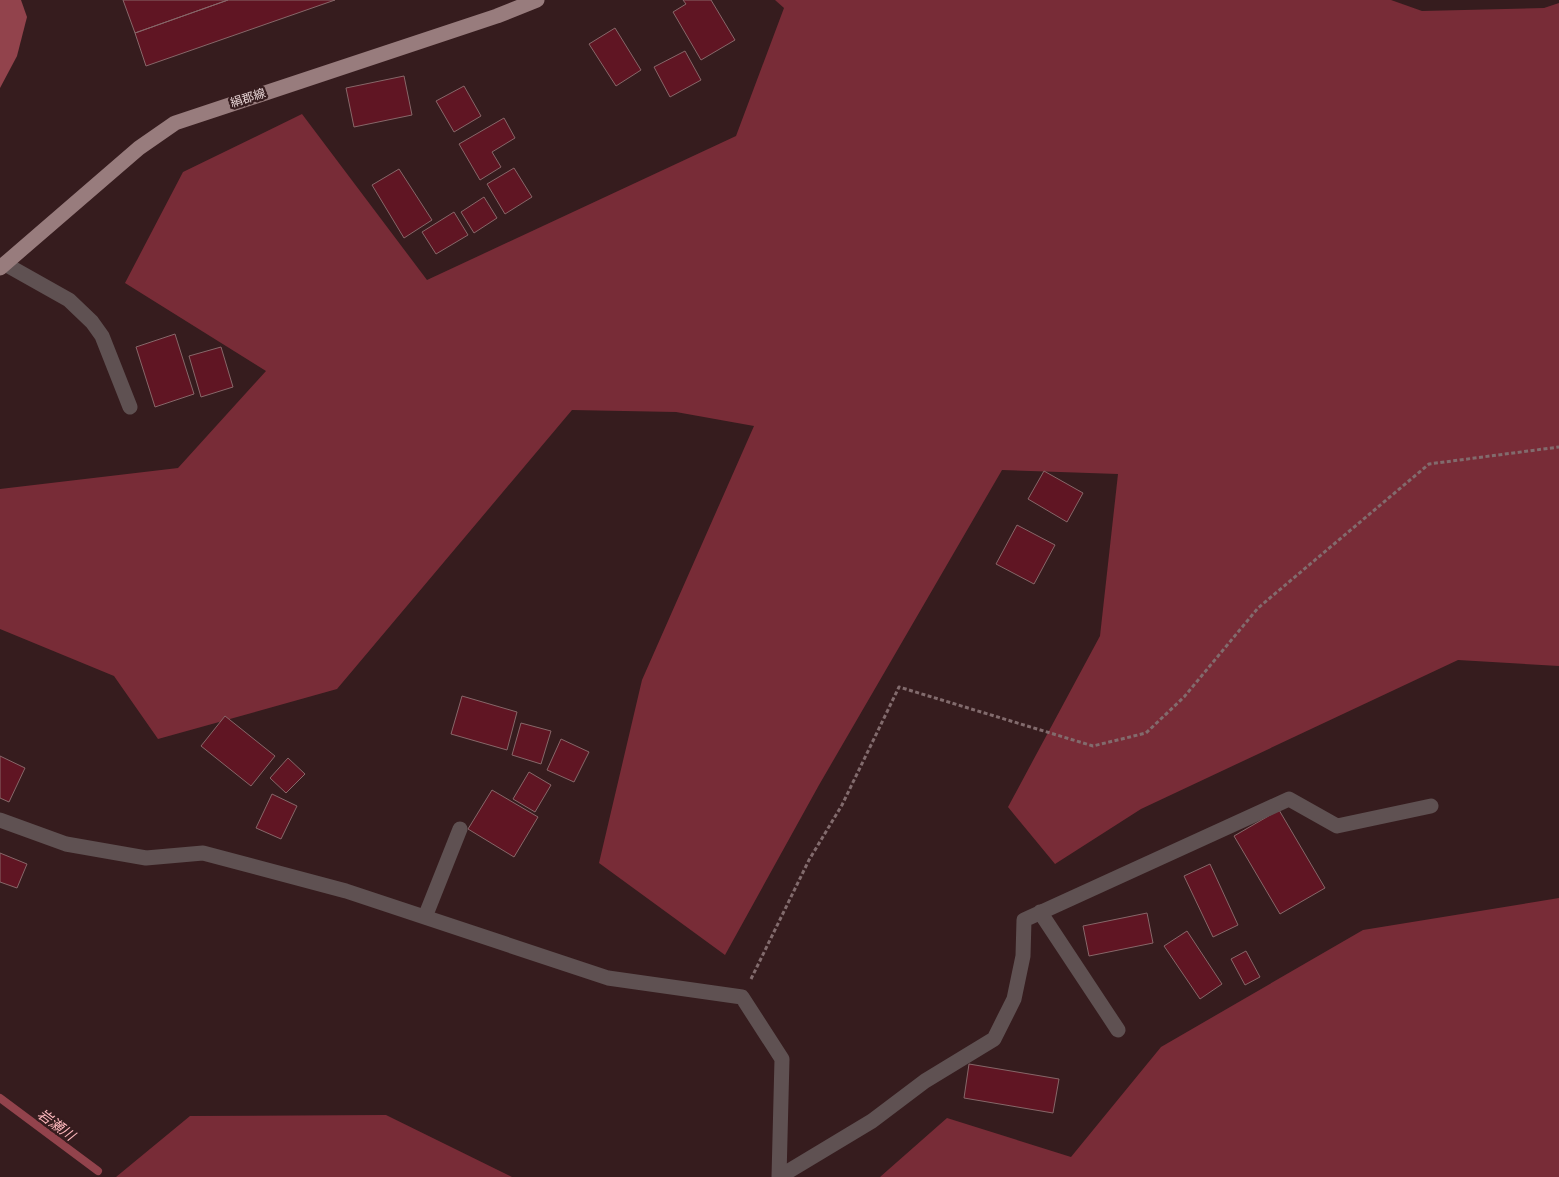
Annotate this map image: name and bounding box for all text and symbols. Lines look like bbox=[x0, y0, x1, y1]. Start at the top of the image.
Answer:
street label: 絹郡線 bbox=[229, 86, 267, 110]
water label: 岩瀬川 bbox=[34, 1106, 79, 1146]

